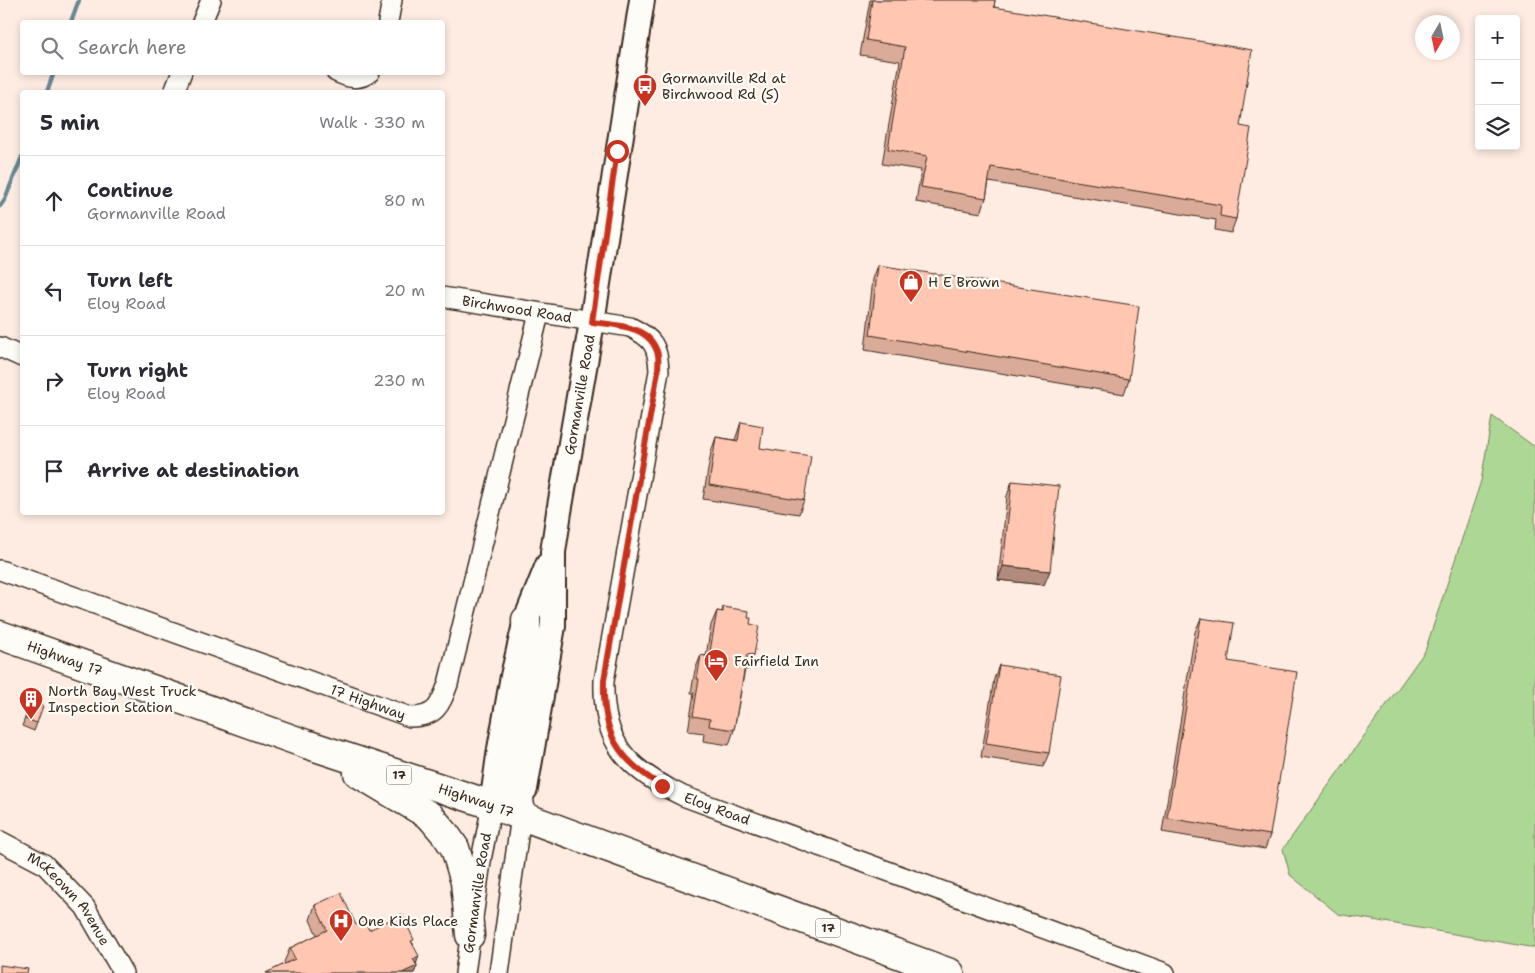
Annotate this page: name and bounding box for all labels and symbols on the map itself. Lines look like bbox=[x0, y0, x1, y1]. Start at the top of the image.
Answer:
north arrow bbox=[1415, 15, 1460, 60]
place label: Gormanville Rd at Birchwood Rd (S) bbox=[662, 69, 786, 103]
bus stop icon: Gormanville Rd at Birchwood Rd (S) bbox=[632, 73, 658, 107]
route start bbox=[606, 140, 629, 163]
shop icon: H E Brown bbox=[898, 269, 924, 303]
place label: H E Brown bbox=[928, 273, 1000, 291]
street label: Birchwood Road bbox=[461, 291, 573, 327]
street label: Gormanville Road bbox=[560, 333, 599, 456]
street label: Highway 17 bbox=[25, 636, 105, 680]
hotel icon: Fairfield Inn bbox=[703, 648, 729, 682]
place label: Fairfield Inn bbox=[734, 652, 819, 670]
street label: 17 Highway bbox=[328, 680, 408, 724]
place label: North Bay West Truck Inspection Station bbox=[48, 682, 197, 716]
building icon: North Bay West Truck Inspection Station bbox=[18, 686, 44, 720]
road number: 17 bbox=[386, 766, 412, 784]
route end bbox=[651, 775, 674, 798]
street label: Highway 17 bbox=[436, 779, 517, 821]
street label: Eloy Road bbox=[682, 788, 753, 829]
street label: Gormanville Road bbox=[459, 831, 495, 954]
street label: McKeown Avenue bbox=[24, 848, 114, 949]
hospital icon: One Kids Place bbox=[328, 908, 354, 942]
place label: One Kids Place bbox=[358, 912, 458, 930]
road number: 17 bbox=[816, 918, 840, 938]

